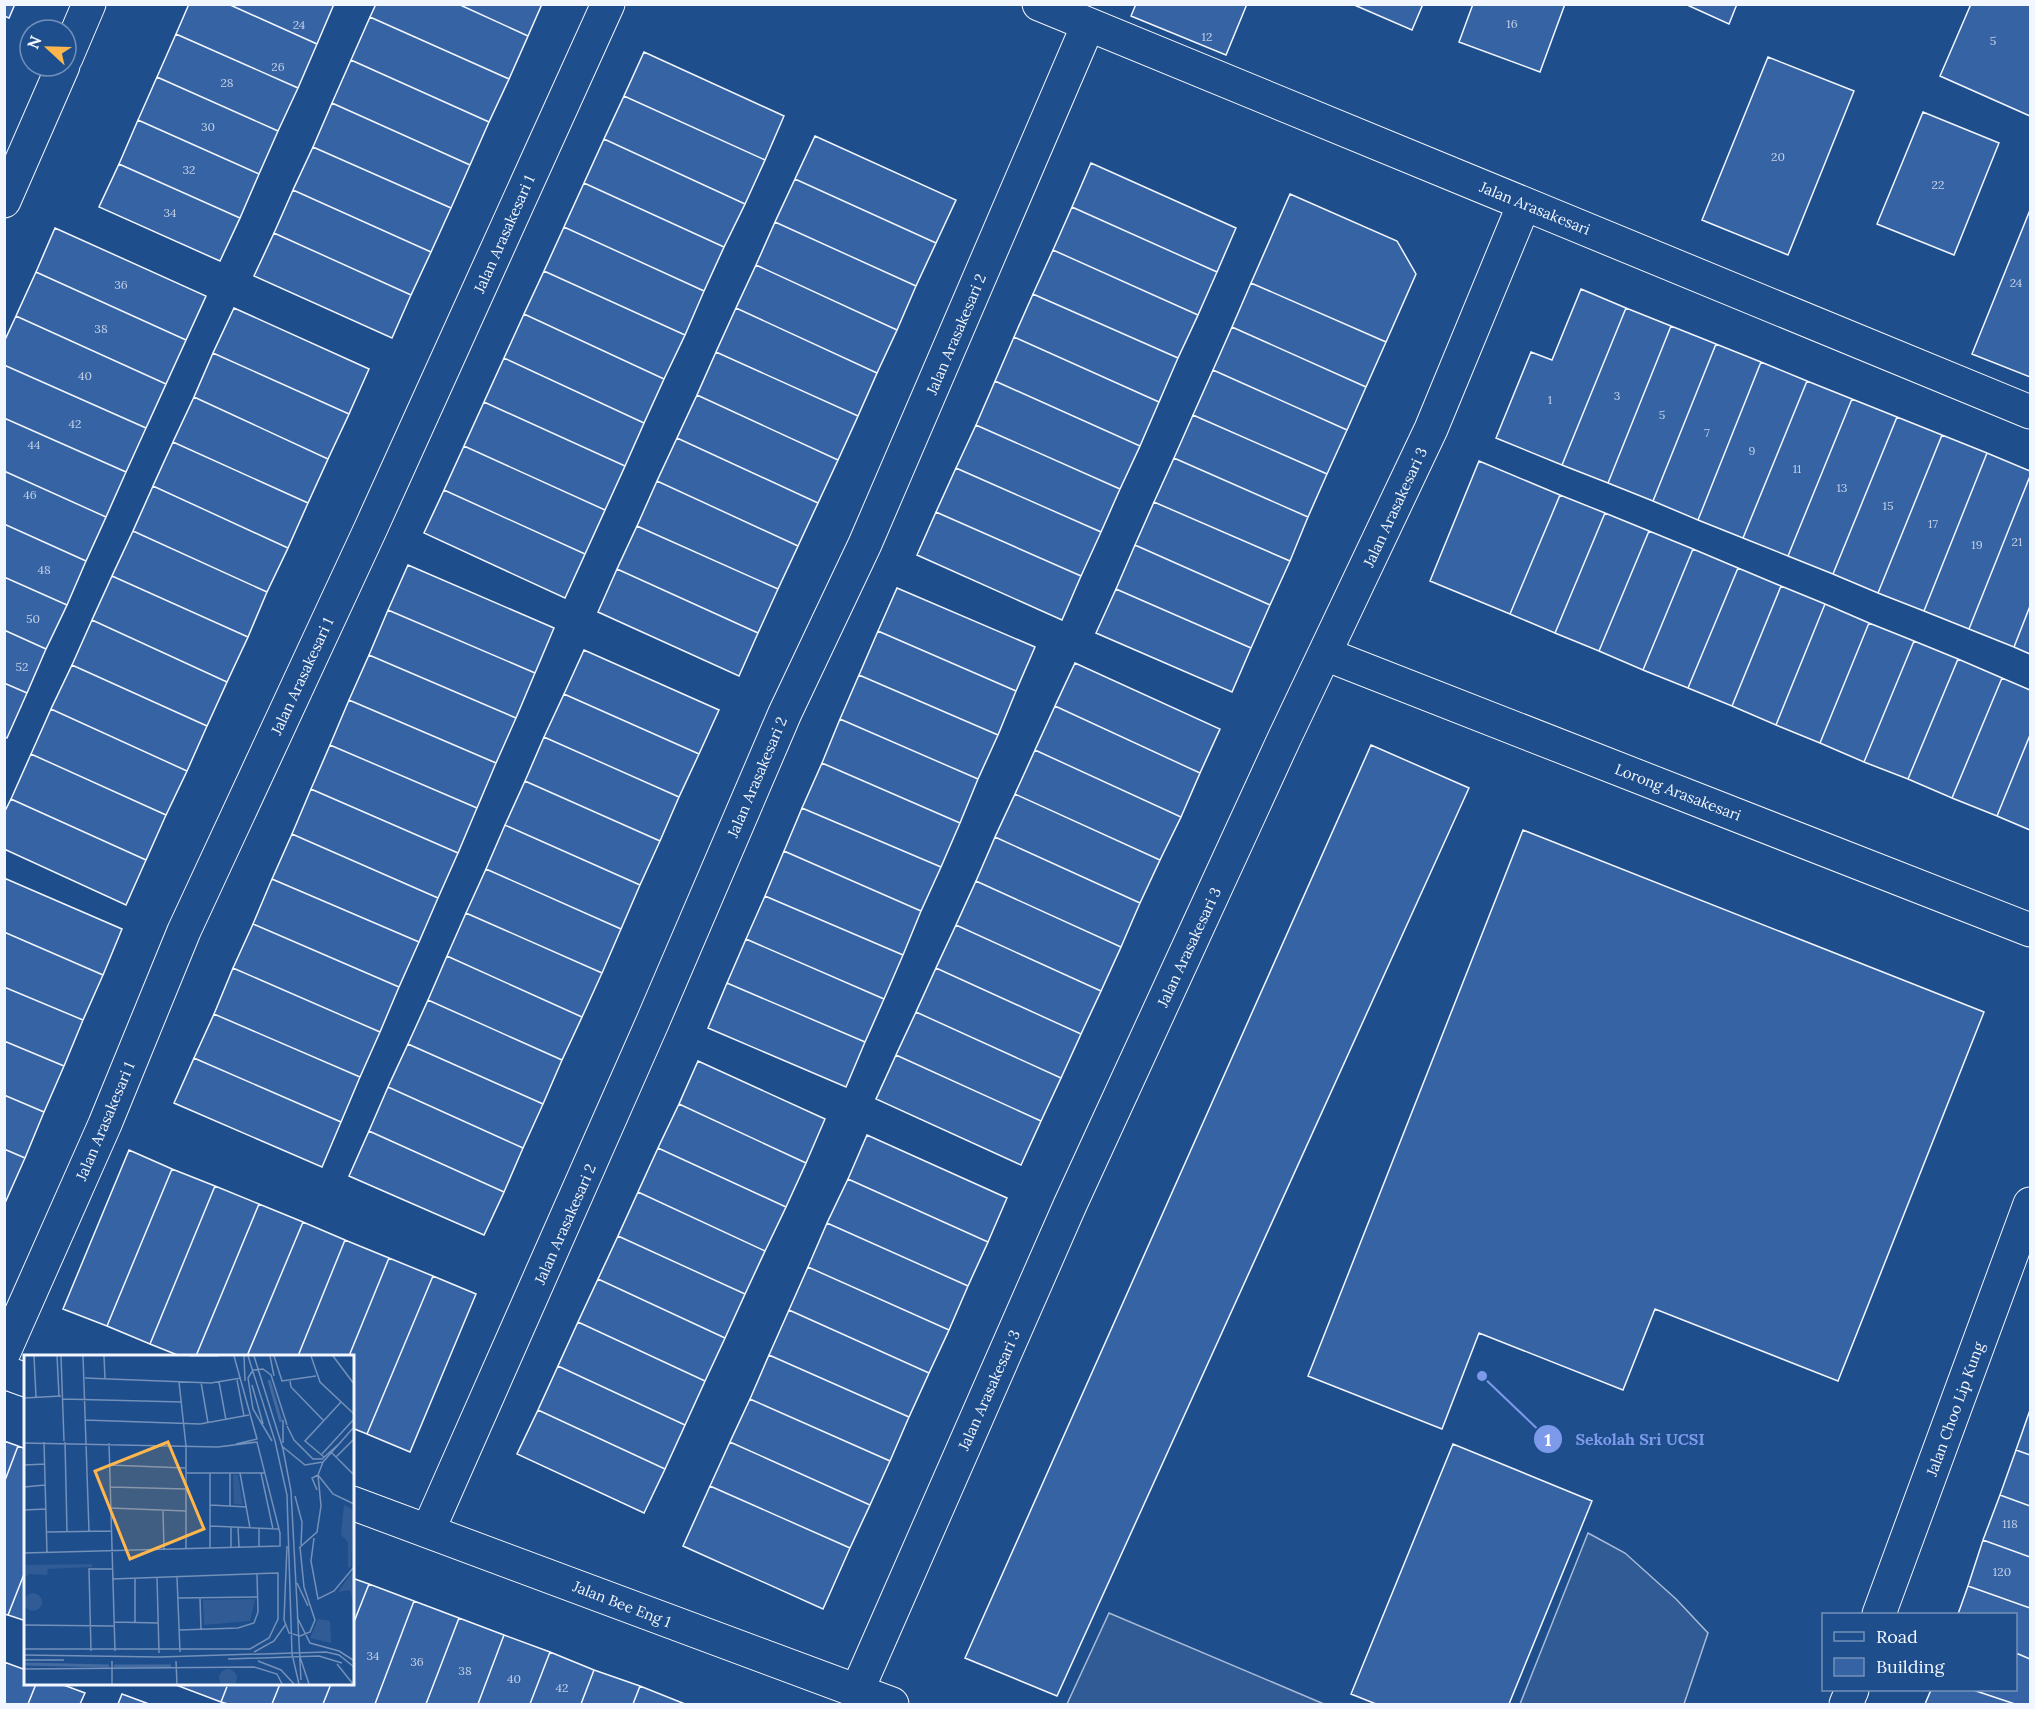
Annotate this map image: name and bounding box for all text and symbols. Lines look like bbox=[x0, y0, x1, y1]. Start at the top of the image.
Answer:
house number: 16 bbox=[1506, 16, 1518, 31]
house number: 24 bbox=[293, 17, 306, 32]
north arrow bbox=[18, 18, 78, 78]
house number: 12 bbox=[1202, 29, 1212, 44]
text: N bbox=[23, 33, 46, 52]
house number: 5 bbox=[1990, 33, 1996, 48]
house number: 26 bbox=[271, 59, 285, 74]
house number: 28 bbox=[220, 75, 234, 90]
house number: 30 bbox=[201, 119, 215, 134]
house number: 20 bbox=[1771, 149, 1785, 164]
house number: 32 bbox=[182, 162, 196, 177]
street label: Jalan Arasakesari 1 bbox=[469, 172, 539, 297]
street label: Jalan Arasakesari bbox=[1476, 177, 1593, 239]
house number: 22 bbox=[1932, 177, 1944, 192]
house number: 34 bbox=[163, 205, 177, 220]
street label: Jalan Arasakesari 2 bbox=[922, 271, 990, 398]
house number: 24 bbox=[2010, 275, 2023, 290]
house number: 36 bbox=[114, 277, 128, 292]
house number: 38 bbox=[94, 321, 108, 336]
house number: 40 bbox=[78, 368, 92, 383]
house number: 3 bbox=[1614, 388, 1621, 403]
house number: 1 bbox=[1548, 392, 1552, 407]
house number: 5 bbox=[1659, 407, 1665, 422]
house number: 42 bbox=[69, 416, 81, 431]
house number: 7 bbox=[1704, 425, 1710, 440]
house number: 44 bbox=[27, 437, 41, 452]
house number: 9 bbox=[1749, 443, 1756, 458]
street label: Jalan Arasakesari 3 bbox=[1359, 444, 1431, 571]
house number: 11 bbox=[1793, 461, 1801, 476]
house number: 13 bbox=[1836, 480, 1848, 495]
house number: 46 bbox=[23, 487, 37, 502]
house number: 15 bbox=[1883, 498, 1893, 513]
house number: 17 bbox=[1928, 516, 1938, 531]
house number: 21 bbox=[2012, 534, 2022, 549]
house number: 19 bbox=[1971, 537, 1983, 552]
house number: 48 bbox=[37, 562, 51, 577]
house number: 50 bbox=[26, 611, 40, 626]
street label: Jalan Arasakesari 1 bbox=[266, 614, 337, 739]
house number: 52 bbox=[16, 659, 28, 674]
street label: Jalan Arasakesari 2 bbox=[723, 714, 791, 841]
street label: Lorong Arasakesari bbox=[1612, 759, 1744, 825]
street label: Jalan Arasakesari 3 bbox=[1153, 884, 1225, 1011]
street label: Jalan Arasakesari 1 bbox=[71, 1059, 139, 1184]
street label: Jalan Arasakesari 2 bbox=[530, 1161, 600, 1288]
street label: Jalan Arasakesari 3 bbox=[953, 1327, 1024, 1454]
street label: Jalan Choo Lip Kung bbox=[1922, 1339, 1988, 1480]
inset map bbox=[24, 1355, 354, 1685]
callout: Sekolah Sri UCSI bbox=[1533, 1422, 1716, 1456]
text: 1 bbox=[1544, 1428, 1552, 1451]
text: Sekolah Sri UCSI bbox=[1575, 1429, 1705, 1449]
house number: 118 bbox=[2002, 1516, 2018, 1531]
house number: 120 bbox=[1993, 1564, 2011, 1579]
street label: Jalan Bee Eng 1 bbox=[569, 1576, 674, 1631]
legend bbox=[1822, 1613, 2017, 1691]
text: Road bbox=[1876, 1625, 1918, 1648]
house number: 34 bbox=[366, 1648, 380, 1663]
house number: 36 bbox=[410, 1654, 424, 1669]
text: Building bbox=[1876, 1655, 1946, 1678]
house number: 38 bbox=[458, 1663, 472, 1678]
house number: 40 bbox=[507, 1671, 521, 1686]
house number: 42 bbox=[556, 1680, 568, 1695]

